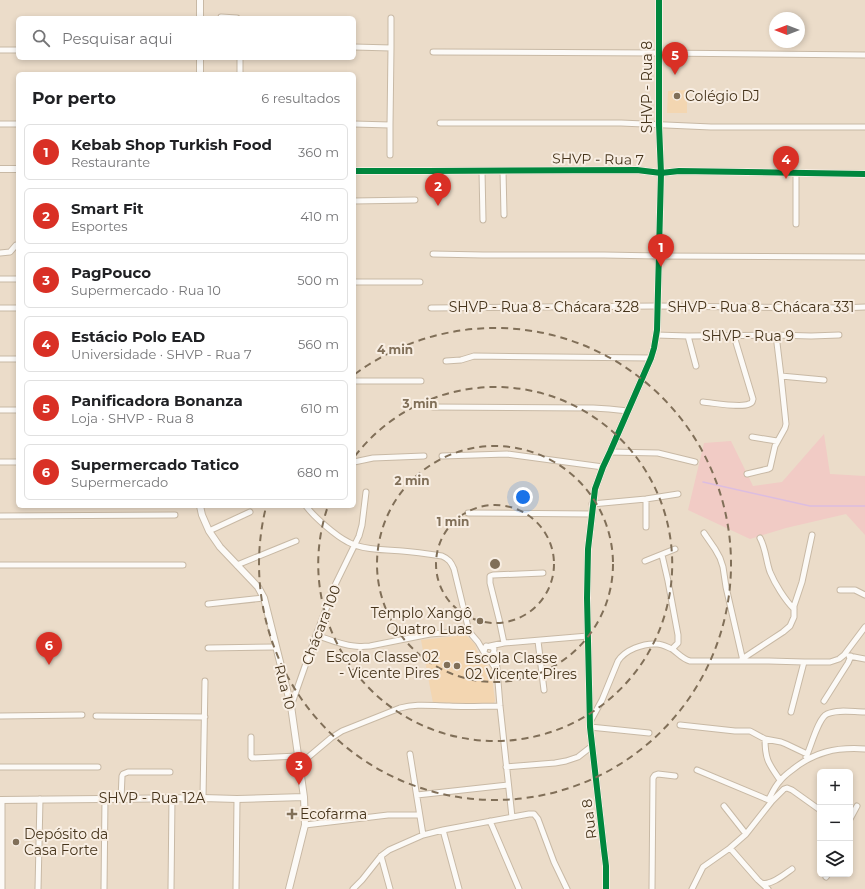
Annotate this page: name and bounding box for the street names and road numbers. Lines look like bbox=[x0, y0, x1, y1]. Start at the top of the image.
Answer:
street label: SHVP - Rua 8 bbox=[638, 41, 656, 133]
street label: SHVP - Rua 7 bbox=[552, 149, 644, 169]
street label: SHVP - Rua 8 - Chácara 328 bbox=[449, 298, 639, 316]
street label: SHVP - Rua 8 - Chácara 331 bbox=[668, 298, 854, 316]
street label: SHVP - Rua 9 bbox=[702, 327, 794, 345]
street label: Chácara 100 bbox=[297, 582, 345, 668]
street label: Rua 10 bbox=[271, 663, 299, 711]
street label: SHVP - Rua 12A bbox=[99, 789, 206, 807]
street label: Rua 8 bbox=[578, 798, 600, 840]

